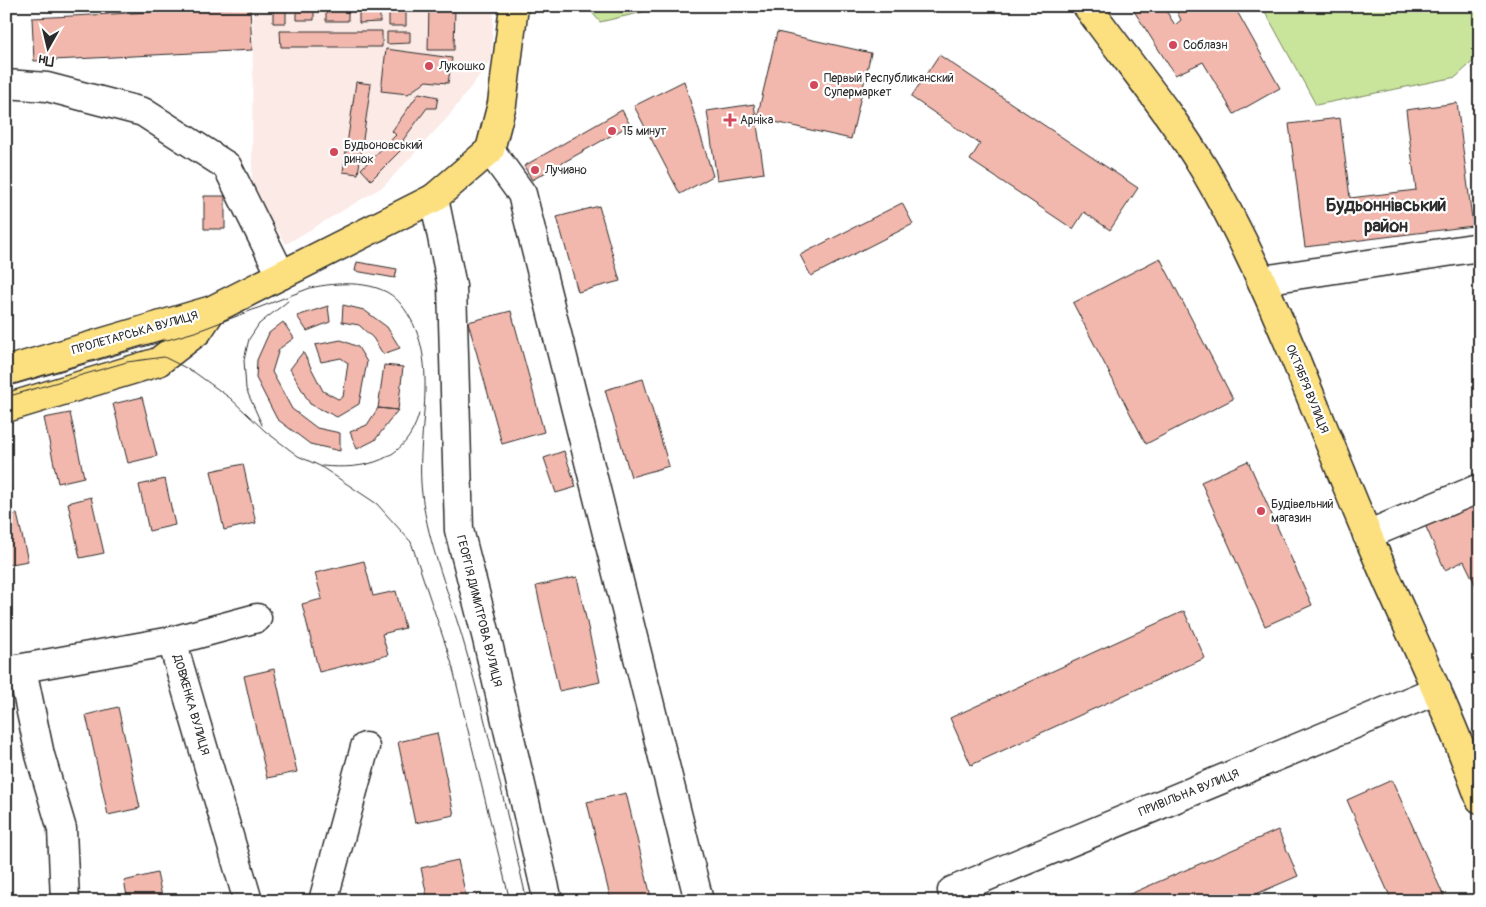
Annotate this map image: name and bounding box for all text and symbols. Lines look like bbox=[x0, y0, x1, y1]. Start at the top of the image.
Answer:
north arrow bbox=[22, 22, 72, 72]
place label: Соблазн bbox=[1183, 38, 1227, 53]
marker: Соблазн bbox=[1167, 39, 1179, 51]
text: Пн bbox=[37, 51, 55, 70]
place label: Лукошко bbox=[438, 59, 486, 74]
marker: Лукошко bbox=[423, 60, 435, 72]
place label: Первый Республиканский Супермаркет bbox=[824, 71, 954, 100]
marker: Первый Республиканский Супермаркет bbox=[808, 79, 820, 91]
place label: Арніка bbox=[740, 113, 774, 128]
marker: Арніка bbox=[724, 114, 736, 126]
place label: 15 минут bbox=[622, 124, 666, 139]
marker: 15 минут bbox=[606, 125, 618, 137]
place label: Будьоновський ринок bbox=[344, 138, 423, 167]
marker: Будьоновський ринок bbox=[328, 146, 340, 158]
place label: Лучиано bbox=[544, 163, 587, 178]
marker: Лучиано bbox=[529, 164, 541, 176]
district label: Будьоннівський район bbox=[1326, 194, 1446, 238]
street label: ПРОЛЕТАРСЬКА ВУЛИЦЯ bbox=[70, 308, 200, 358]
street label: ОКТЯБРЯ ВУЛИЦЯ bbox=[1282, 342, 1332, 436]
place label: Будівельний магазин bbox=[1271, 497, 1334, 526]
marker: Будівельний магазин bbox=[1255, 505, 1267, 517]
street label: ГЕОРГІЯ ДИМИТРОВА ВУЛИЦЯ bbox=[453, 534, 505, 688]
street label: ДОВЖЕНКА ВУЛИЦЯ bbox=[169, 652, 213, 757]
street label: ПРИВІЛЬНА ВУЛИЦЯ bbox=[1137, 766, 1241, 820]

